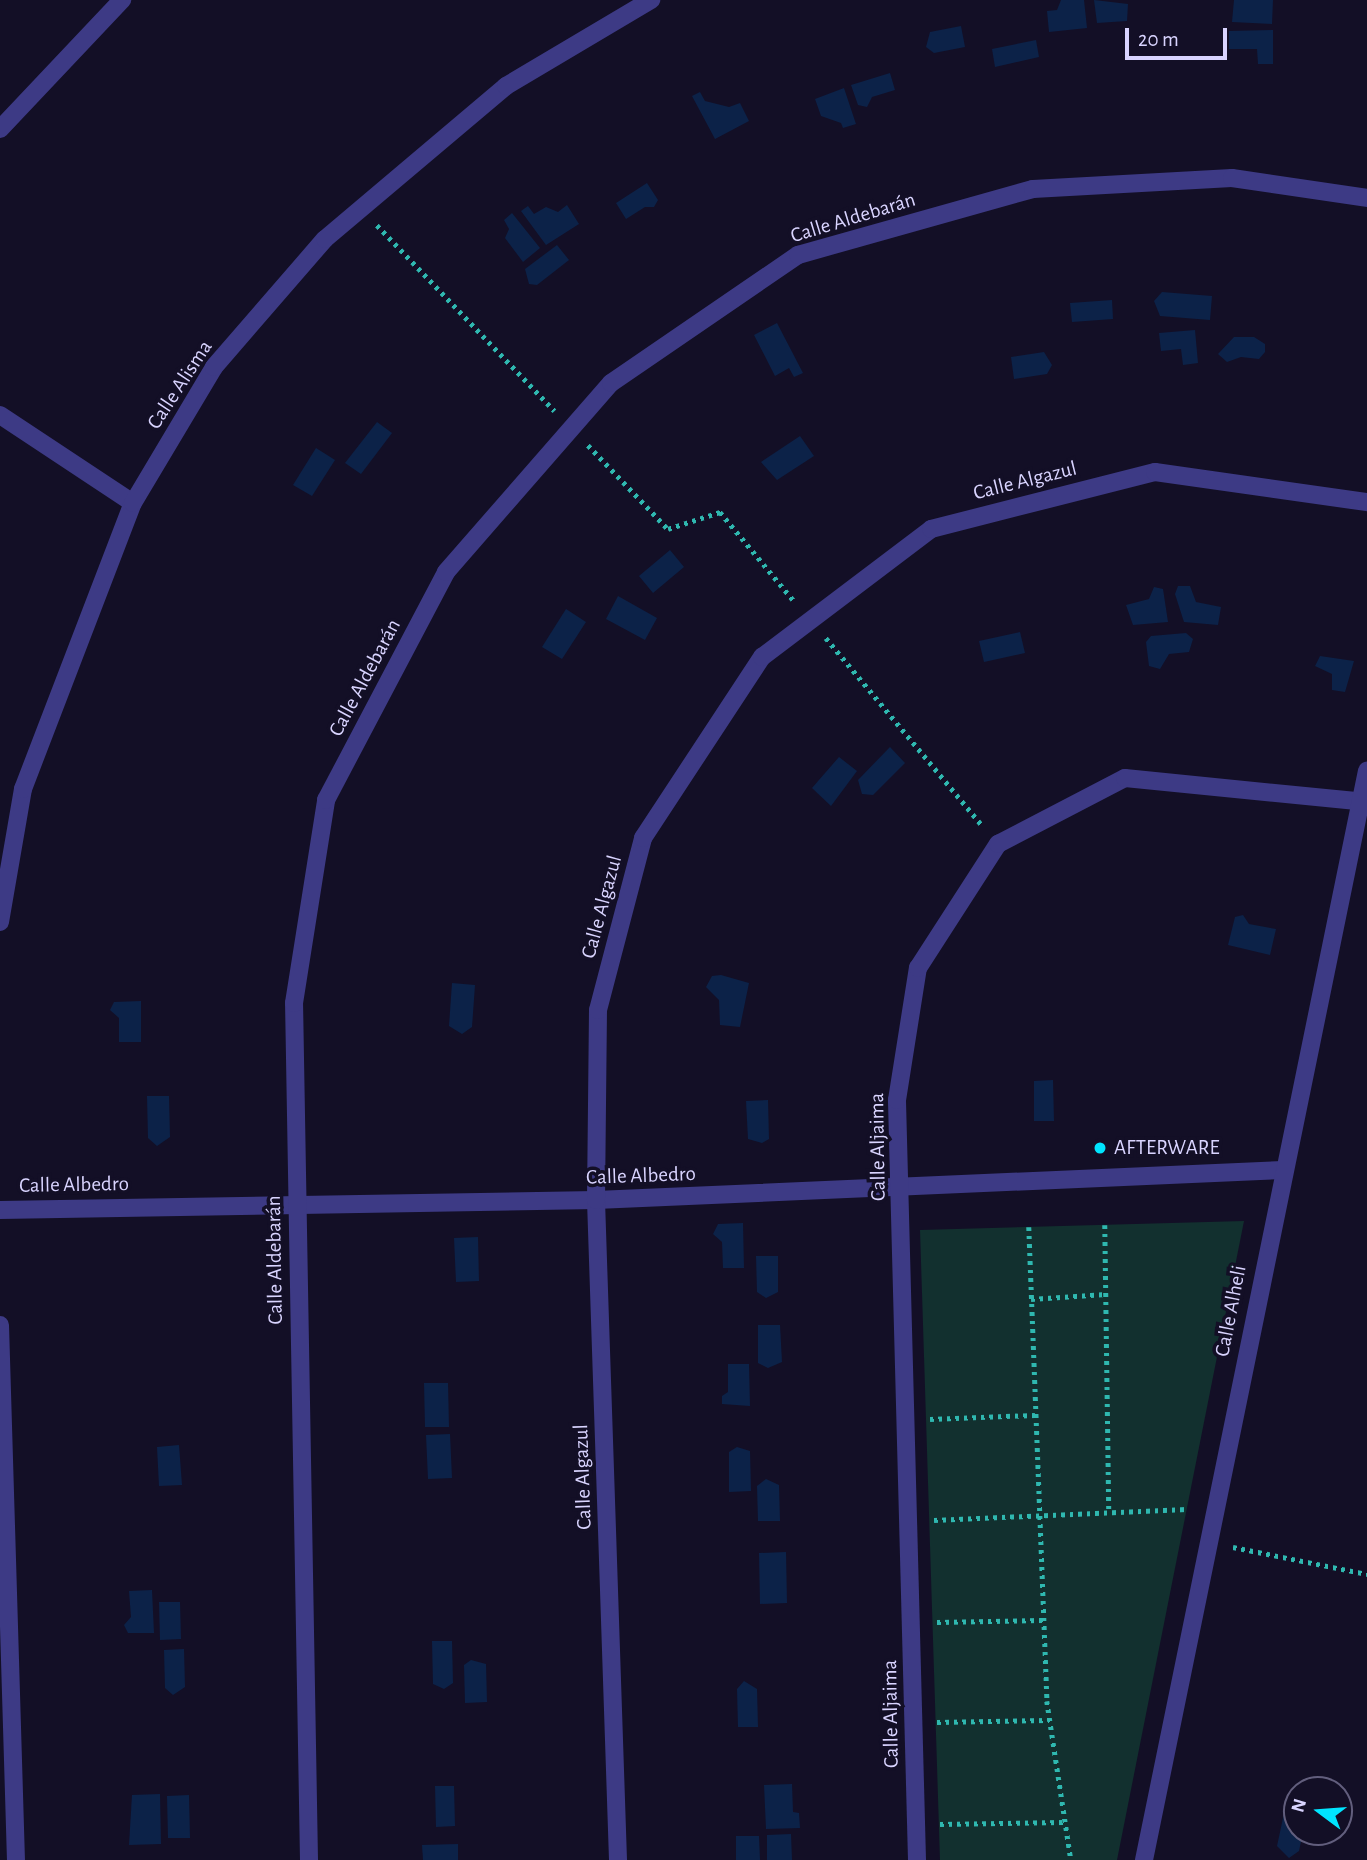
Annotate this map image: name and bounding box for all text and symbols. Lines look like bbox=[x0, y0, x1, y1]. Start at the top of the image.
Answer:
scale bar bbox=[1129, 14, 1230, 58]
text: 20 m bbox=[1138, 29, 1179, 50]
street label: Calle Aldebarán bbox=[788, 187, 918, 249]
street label: Calle Alisma bbox=[142, 336, 218, 434]
street label: Calle Algazul bbox=[971, 456, 1079, 506]
street label: Calle Aldebarán bbox=[324, 615, 406, 741]
street label: Calle Algazul bbox=[576, 853, 628, 961]
street label: Calle Aljaima bbox=[864, 1093, 892, 1201]
place label: AFTERWARE bbox=[1114, 1135, 1220, 1161]
marker: AFTERWARE bbox=[1092, 1140, 1108, 1156]
street label: Calle Albedro bbox=[586, 1161, 696, 1191]
street label: Calle Albedro bbox=[19, 1171, 129, 1199]
street label: Calle Aldebarán bbox=[261, 1195, 289, 1325]
street label: Calle Alheli bbox=[1210, 1263, 1252, 1359]
street label: Calle Algazul bbox=[569, 1424, 597, 1530]
street label: Calle Aljaima bbox=[877, 1660, 905, 1768]
north arrow bbox=[1283, 1776, 1353, 1846]
text: N bbox=[1288, 1797, 1310, 1815]

